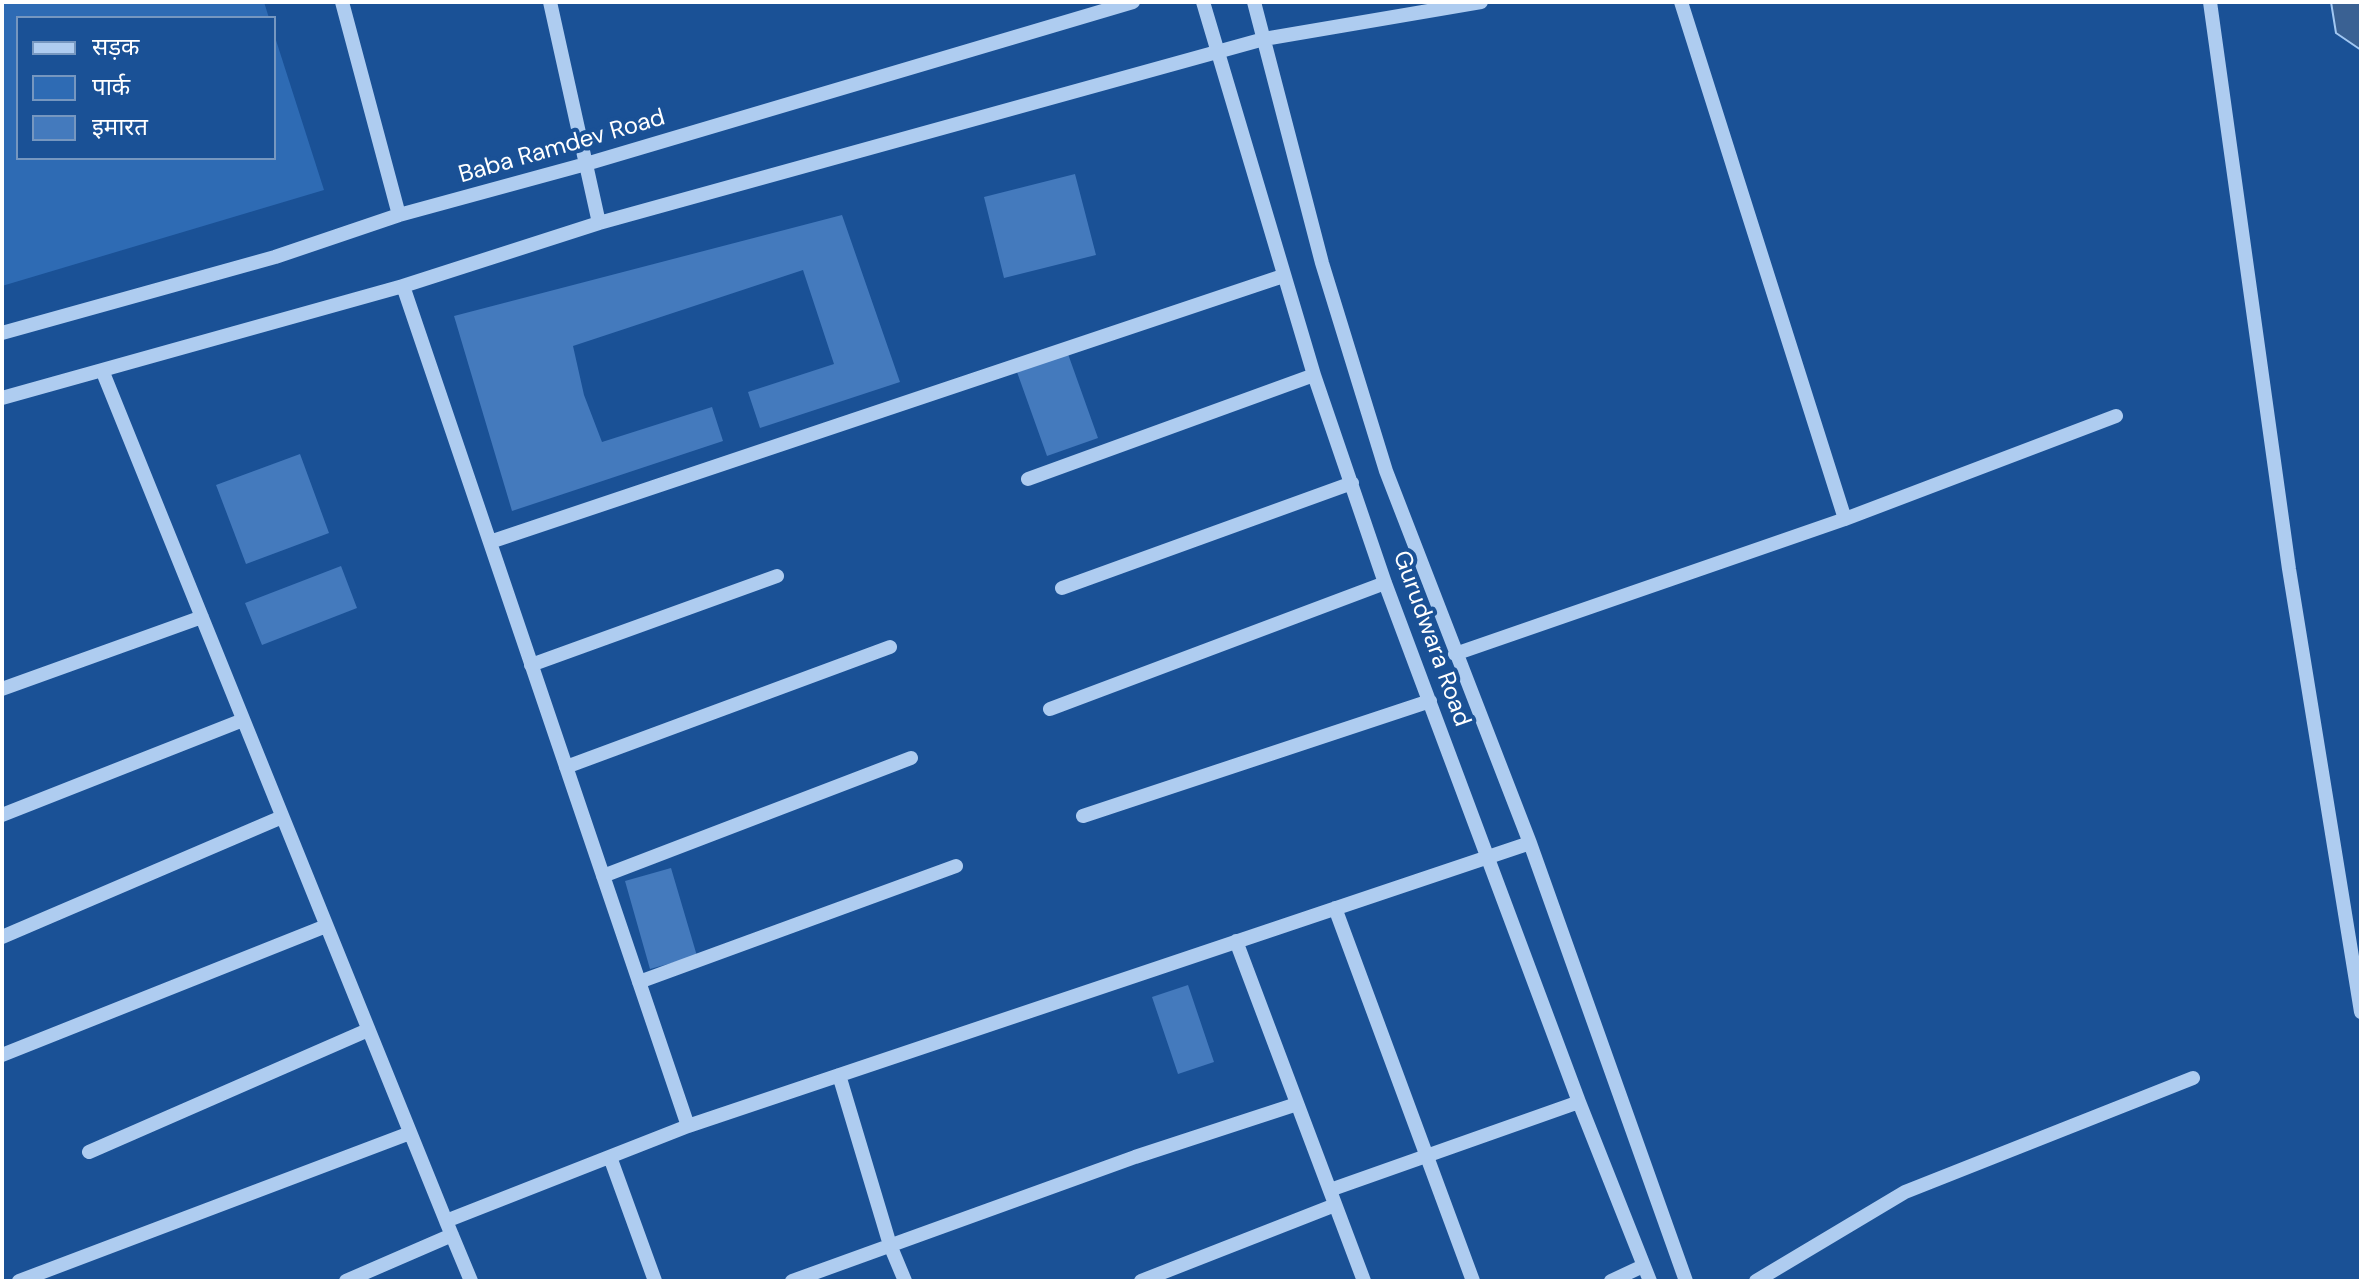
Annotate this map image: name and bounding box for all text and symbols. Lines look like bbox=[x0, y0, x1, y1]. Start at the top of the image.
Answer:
legend bbox=[16, 16, 276, 160]
text: सड़क bbox=[92, 31, 140, 62]
text: पार्क bbox=[92, 71, 130, 102]
street label: Baba Ramdev Road bbox=[455, 104, 669, 190]
text: इमारत bbox=[92, 111, 148, 142]
street label: Gurudwara Road bbox=[1386, 547, 1476, 731]

